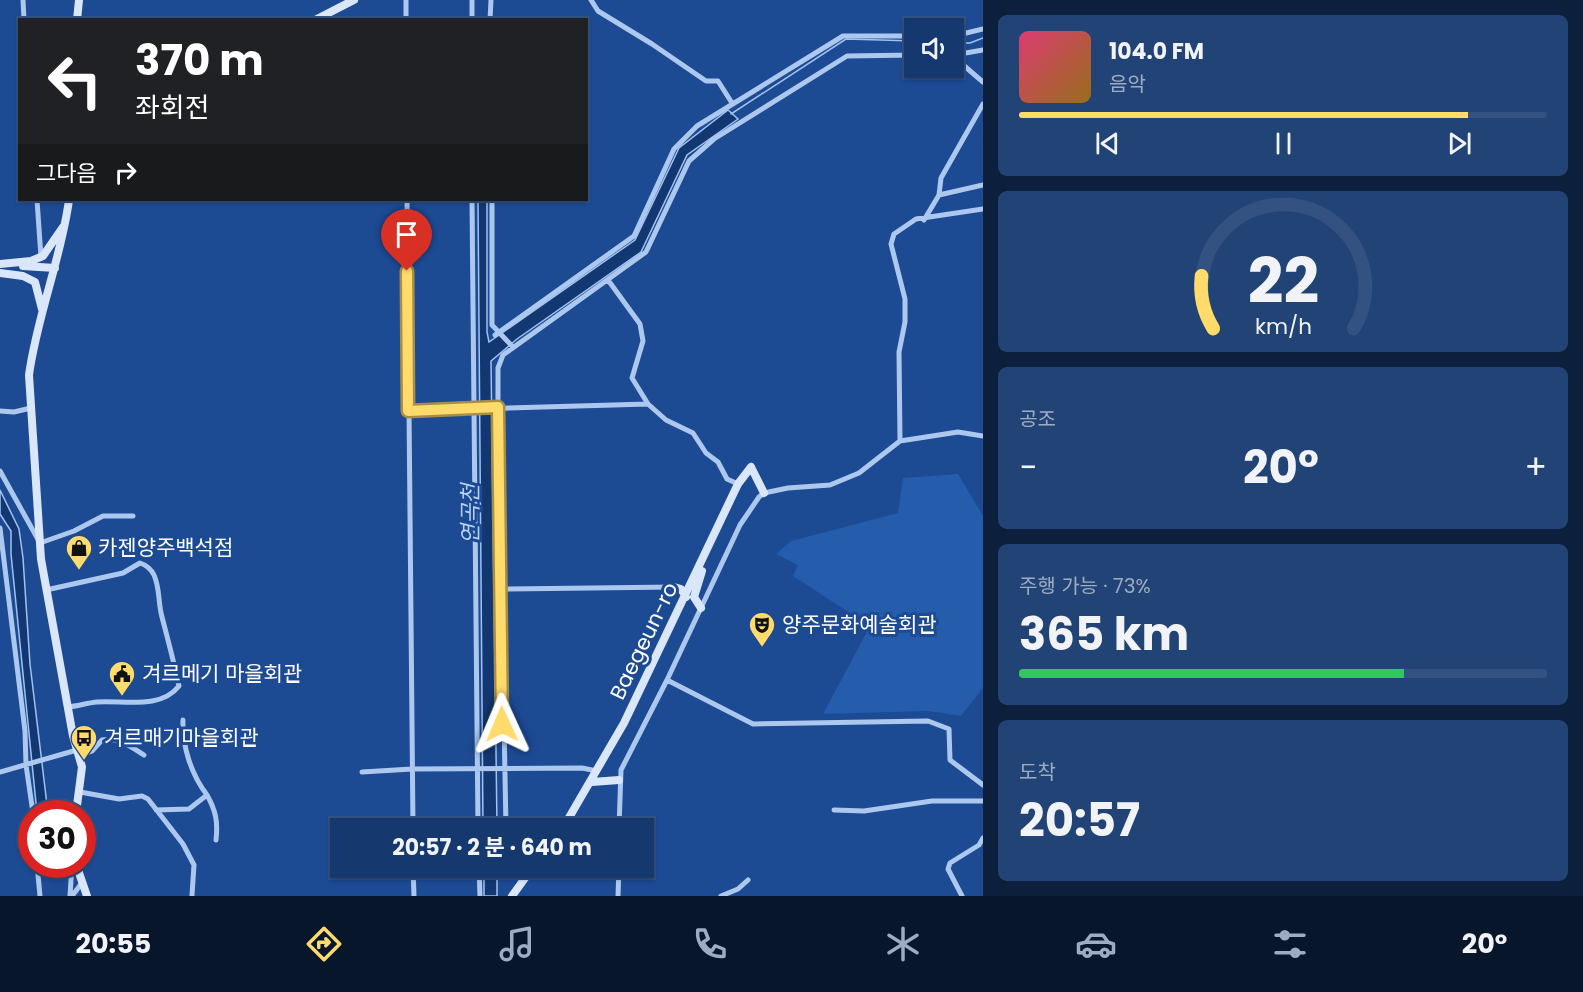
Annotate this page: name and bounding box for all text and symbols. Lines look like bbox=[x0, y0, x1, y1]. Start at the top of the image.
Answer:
map controls bbox=[904, 18, 964, 78]
button: sound bbox=[904, 18, 964, 78]
text: 370 m bbox=[135, 31, 264, 90]
text: 104.0 FM bbox=[1109, 36, 1204, 67]
icon: left bbox=[36, 42, 114, 120]
text: 음악 bbox=[1109, 70, 1146, 98]
text: 좌회전 bbox=[135, 89, 210, 126]
icon: previous bbox=[1091, 127, 1124, 160]
icon: pause bbox=[1267, 127, 1300, 160]
icon: next bbox=[1443, 127, 1476, 160]
icon: right bbox=[109, 156, 142, 189]
text: 그다음 bbox=[36, 158, 97, 189]
pin bbox=[381, 209, 432, 271]
icon: arrive bbox=[390, 218, 423, 251]
text: 22 bbox=[1247, 237, 1319, 325]
text: km/h bbox=[1254, 311, 1312, 342]
text: 공조 bbox=[1019, 405, 1056, 433]
text: 20° bbox=[1243, 436, 1319, 499]
text: − bbox=[1019, 444, 1037, 491]
text: + bbox=[1524, 444, 1547, 491]
water label: 연곡천 bbox=[455, 481, 486, 544]
shop icon: 카젠양주백석점 bbox=[64, 533, 94, 571]
place label: 카젠양주백석점 bbox=[98, 533, 233, 562]
text: 주행 가능 · 73% bbox=[1019, 572, 1151, 600]
street label: Baegeun-ro bbox=[603, 577, 684, 704]
text: 365 km bbox=[1019, 603, 1189, 666]
theatre icon: 양주문화예술회관 bbox=[747, 610, 777, 648]
place label: 양주문화예술회관 bbox=[782, 610, 937, 639]
public building icon: 겨르메기 마을회관 bbox=[107, 659, 137, 697]
place label: 겨르메기 마을회관 bbox=[142, 659, 302, 688]
position arrow bbox=[470, 692, 534, 756]
bus stop icon: 겨르매기마을회관 bbox=[69, 723, 99, 761]
place label: 겨르매기마을회관 bbox=[104, 723, 259, 752]
text: 도착 bbox=[1019, 758, 1056, 786]
text: 20:57 bbox=[1019, 789, 1140, 852]
speed limit sign: 30 bbox=[18, 800, 96, 878]
text: 20:57 · 2 분 · 640 m bbox=[392, 832, 592, 863]
icon: directions bbox=[303, 923, 345, 965]
icon: music bbox=[496, 923, 538, 965]
icon: phone bbox=[689, 923, 731, 965]
icon: climate bbox=[882, 923, 924, 965]
icon: car bbox=[1075, 923, 1117, 965]
icon: filters bbox=[1269, 923, 1311, 965]
text: 20:55 bbox=[76, 925, 151, 962]
text: 20° bbox=[1462, 925, 1507, 962]

